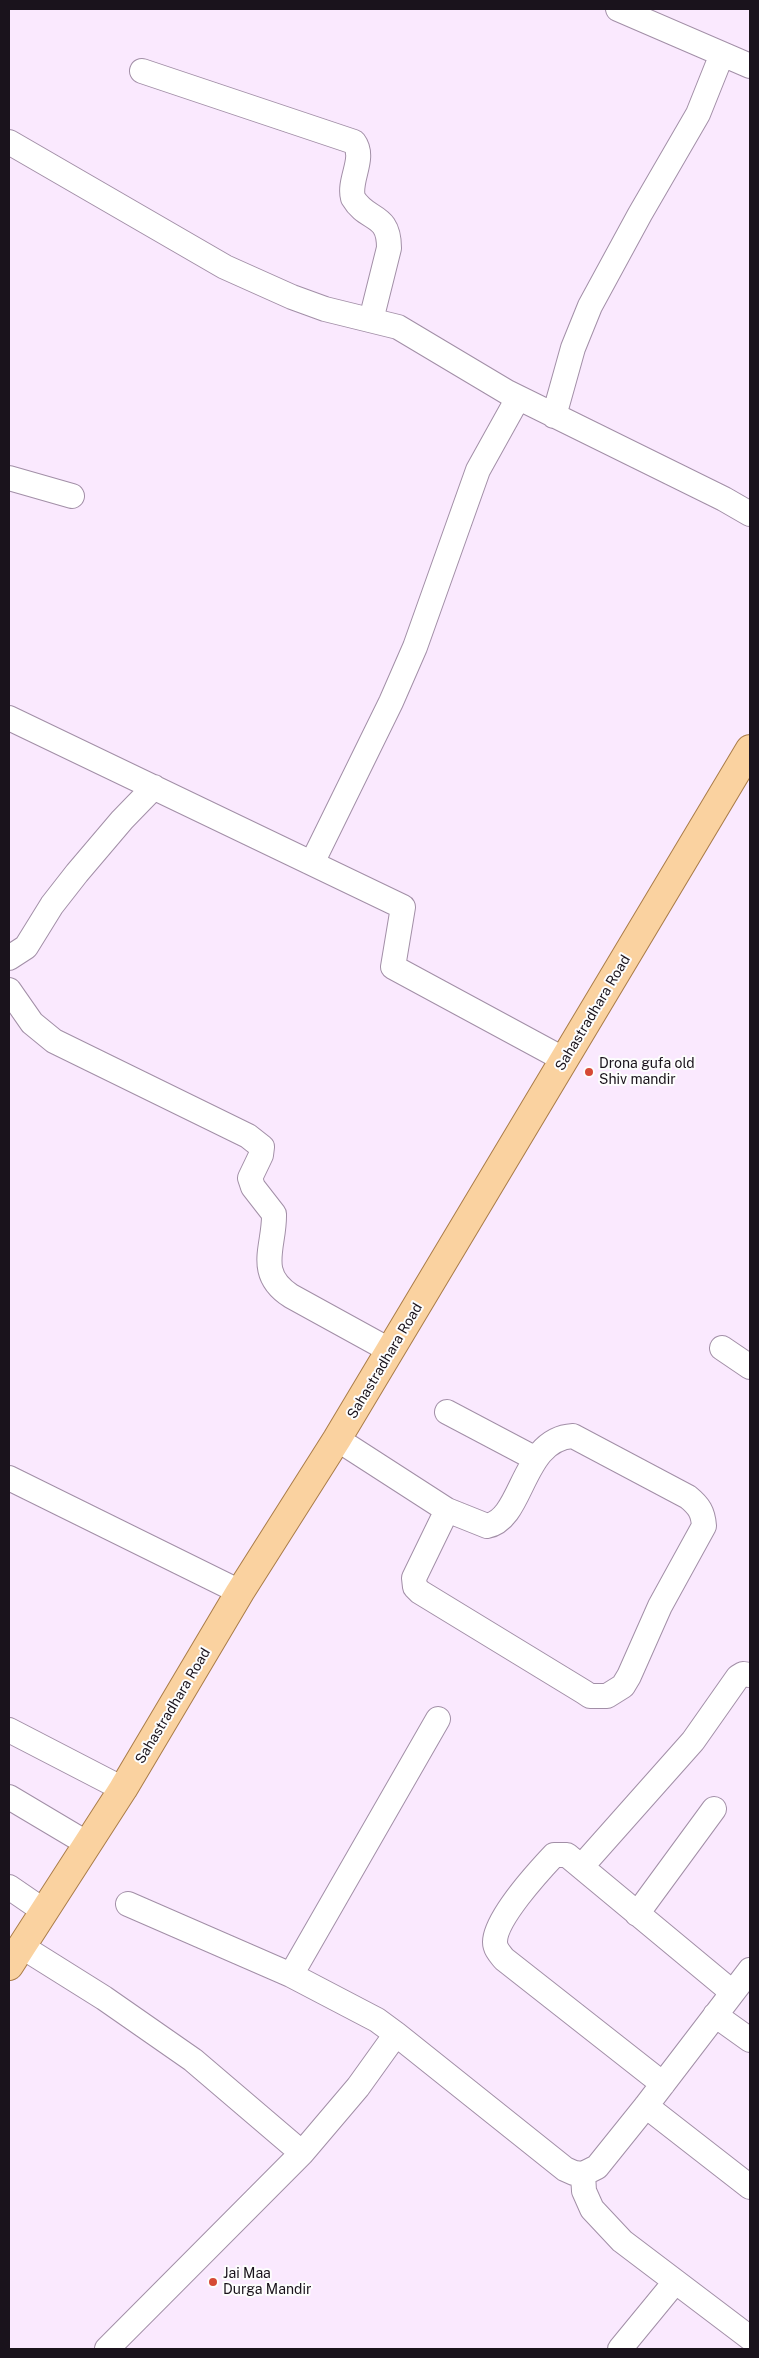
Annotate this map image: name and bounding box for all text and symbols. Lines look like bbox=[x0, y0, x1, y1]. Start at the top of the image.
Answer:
street label: Sahastradhara Road bbox=[552, 952, 634, 1074]
place label: Drona gufa old Shiv mandir bbox=[599, 1056, 695, 1088]
marker: Drona gufa old Shiv mandir bbox=[583, 1066, 595, 1078]
street label: Sahastradhara Road bbox=[344, 1300, 426, 1422]
street label: Sahastradhara Road bbox=[132, 1645, 214, 1767]
place label: Jai Maa Durga Mandir bbox=[223, 2266, 311, 2298]
marker: Jai Maa Durga Mandir bbox=[207, 2276, 219, 2288]

